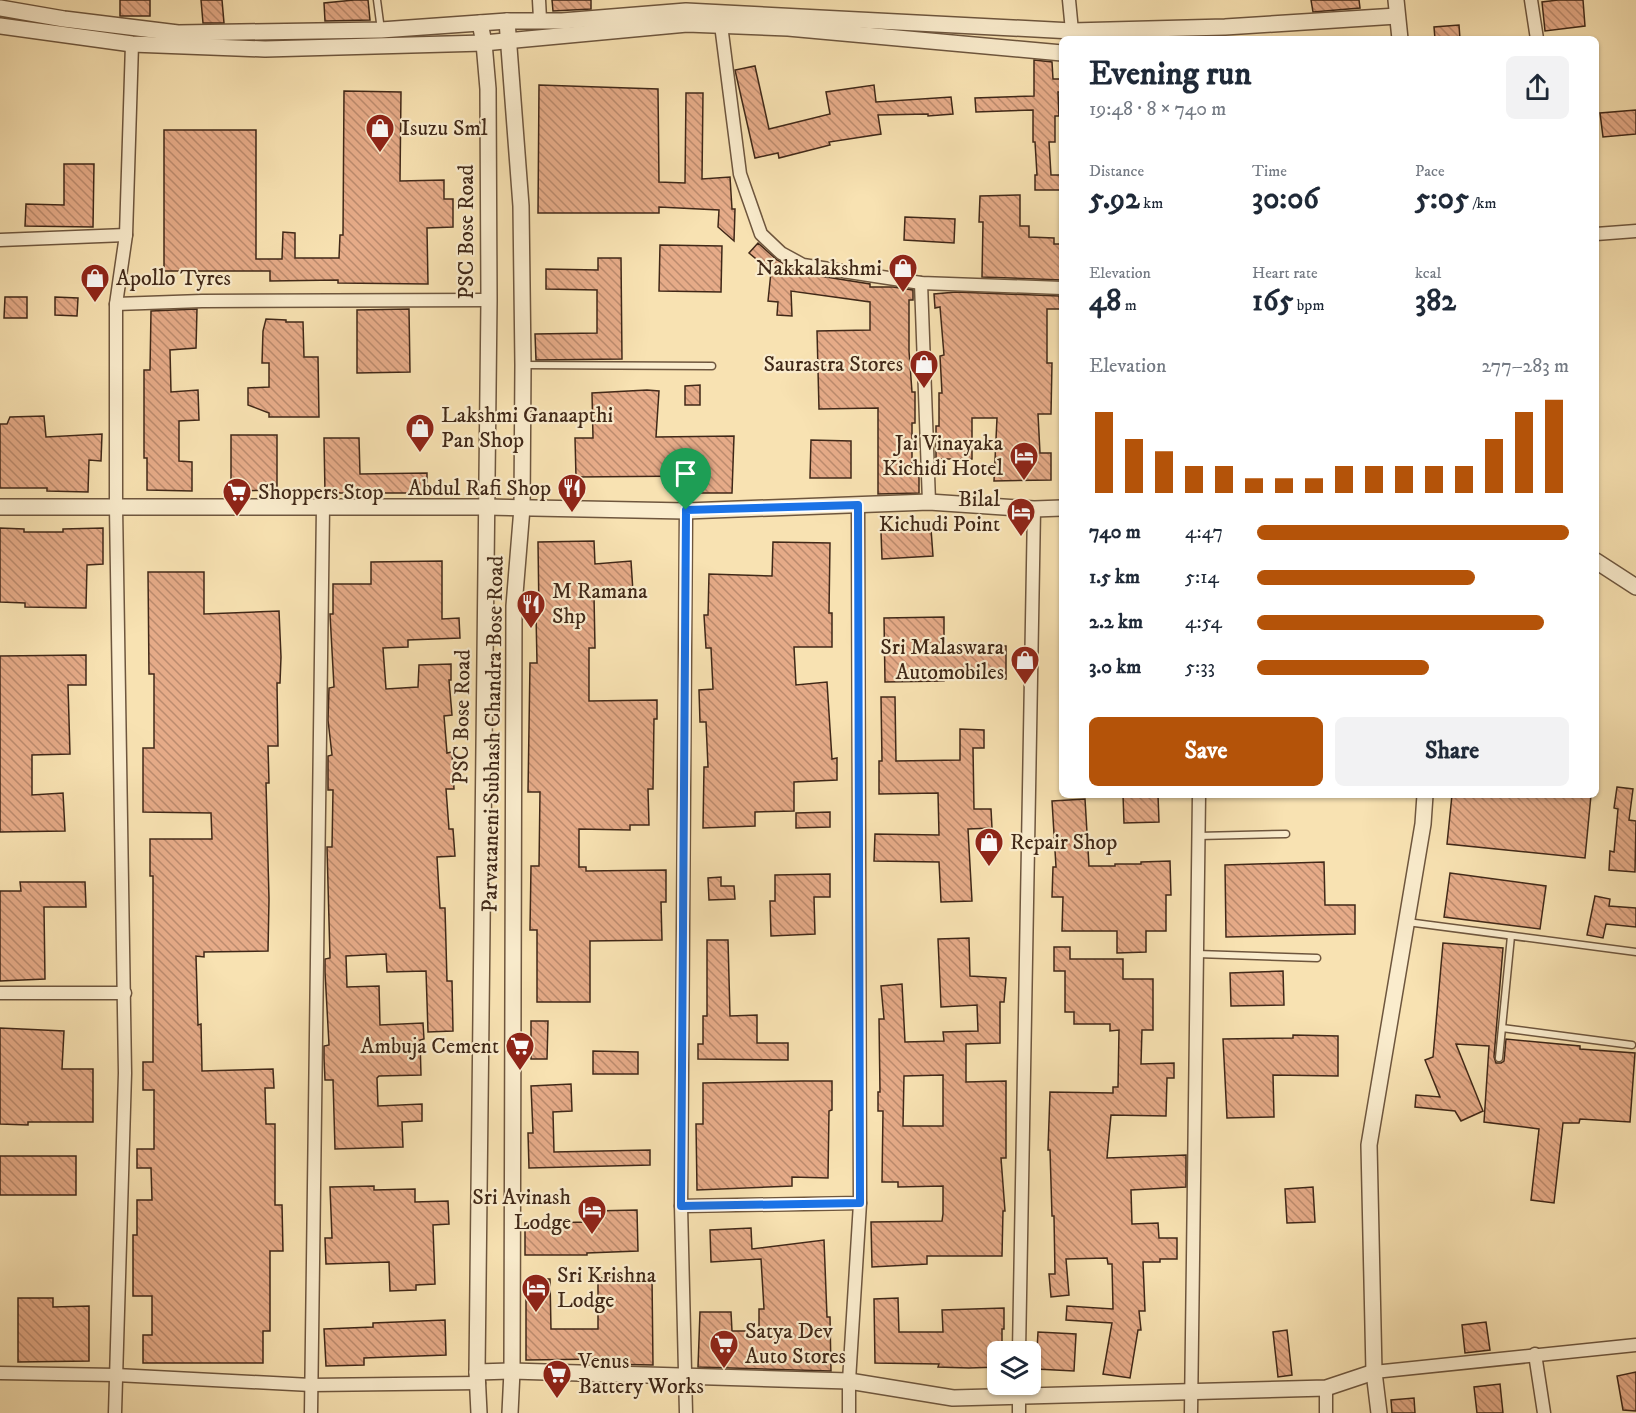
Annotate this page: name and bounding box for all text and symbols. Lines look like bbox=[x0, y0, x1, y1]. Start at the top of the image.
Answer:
text: Evening run bbox=[1089, 54, 1251, 95]
button: share bbox=[1506, 56, 1569, 119]
text: 19:48 · 8 × 740 m bbox=[1089, 97, 1226, 122]
shop icon: Isuzu Sml bbox=[364, 112, 396, 154]
place label: Isuzu Sml bbox=[401, 115, 488, 142]
text: Distance bbox=[1089, 161, 1144, 181]
text: Time bbox=[1252, 161, 1287, 181]
text: Pace bbox=[1415, 161, 1445, 181]
street label: PSC Bose Road bbox=[453, 164, 480, 300]
text: 5.92 bbox=[1089, 181, 1140, 218]
text: 30:06 bbox=[1252, 181, 1319, 218]
text: 5:05 bbox=[1415, 181, 1469, 218]
text: km bbox=[1140, 193, 1163, 213]
text: /km bbox=[1469, 193, 1497, 213]
shop icon: Nakkalakshmi bbox=[887, 252, 919, 294]
place label: Nakkalakshmi bbox=[756, 255, 882, 282]
shop icon: Apollo Tyres bbox=[79, 262, 111, 304]
text: Elevation bbox=[1089, 263, 1151, 283]
text: Heart rate bbox=[1252, 263, 1318, 283]
text: kcal bbox=[1415, 263, 1441, 283]
place label: Apollo Tyres bbox=[116, 265, 231, 292]
text: 48 bbox=[1089, 283, 1121, 320]
text: 165 bbox=[1252, 283, 1293, 320]
text: 382 bbox=[1415, 283, 1456, 320]
text: m bbox=[1121, 295, 1137, 315]
text: bpm bbox=[1293, 295, 1324, 315]
shop icon: Saurastra Stores bbox=[908, 348, 940, 390]
place label: Saurastra Stores bbox=[763, 351, 903, 378]
text: Elevation bbox=[1089, 354, 1166, 379]
text: 277–283 m bbox=[1481, 354, 1569, 379]
place label: Lakshmi Ganaapthi Pan Shop bbox=[441, 402, 613, 454]
shop icon: Lakshmi Ganaapthi Pan Shop bbox=[404, 412, 436, 454]
place label: Jai Vinayaka Kichidi Hotel bbox=[882, 430, 1004, 482]
hotel icon: Jai Vinayaka Kichidi Hotel bbox=[1008, 440, 1040, 482]
pin bbox=[660, 448, 711, 510]
icon: arrive bbox=[669, 457, 702, 490]
restaurant icon: Abdul Rafi Shop bbox=[556, 472, 588, 514]
place label: Abdul Rafi Shop bbox=[408, 475, 551, 502]
supermarket icon: Shoppers Stop bbox=[221, 476, 253, 518]
place label: Shoppers Stop bbox=[258, 479, 383, 506]
place label: Bilal Kichudi Point bbox=[879, 486, 1000, 538]
hotel icon: Bilal Kichudi Point bbox=[1005, 496, 1037, 538]
text: 740 m bbox=[1089, 520, 1141, 545]
text: 4:47 bbox=[1185, 520, 1223, 545]
street label: Parvataneni Subhash Chandra Bose Road bbox=[476, 555, 510, 913]
text: 1.5 km bbox=[1089, 565, 1140, 590]
text: 5:14 bbox=[1185, 565, 1219, 590]
place label: M Ramana Shp bbox=[552, 578, 648, 630]
restaurant icon: M Ramana Shp bbox=[515, 588, 547, 630]
text: 2.2 km bbox=[1089, 610, 1143, 635]
text: 4:54 bbox=[1185, 610, 1222, 635]
place label: Sri Malaswara Automobiles bbox=[880, 634, 1005, 686]
shop icon: Sri Malaswara Automobiles bbox=[1009, 644, 1041, 686]
street label: PSC Bose Road bbox=[447, 649, 477, 785]
text: 3.0 km bbox=[1089, 655, 1141, 680]
text: 5:33 bbox=[1185, 655, 1215, 680]
button: Save bbox=[1089, 717, 1323, 786]
button: Share bbox=[1335, 717, 1569, 786]
shop icon: Repair Shop bbox=[973, 826, 1005, 868]
place label: Repair Shop bbox=[1010, 829, 1117, 856]
supermarket icon: Ambuja Cement bbox=[504, 1030, 536, 1072]
place label: Ambuja Cement bbox=[361, 1033, 499, 1060]
place label: Sri Avinash Lodge bbox=[472, 1184, 571, 1236]
hotel icon: Sri Avinash Lodge bbox=[576, 1194, 608, 1236]
place label: Sri Krishna Lodge bbox=[557, 1262, 657, 1314]
hotel icon: Sri Krishna Lodge bbox=[520, 1272, 552, 1314]
place label: Satya Dev Auto Stores bbox=[745, 1318, 846, 1370]
supermarket icon: Satya Dev Auto Stores bbox=[708, 1328, 740, 1370]
map controls bbox=[987, 1341, 1041, 1395]
button: layers bbox=[987, 1341, 1041, 1395]
place label: Venus Battery Works bbox=[577, 1348, 704, 1400]
supermarket icon: Venus Battery Works bbox=[541, 1358, 573, 1400]

